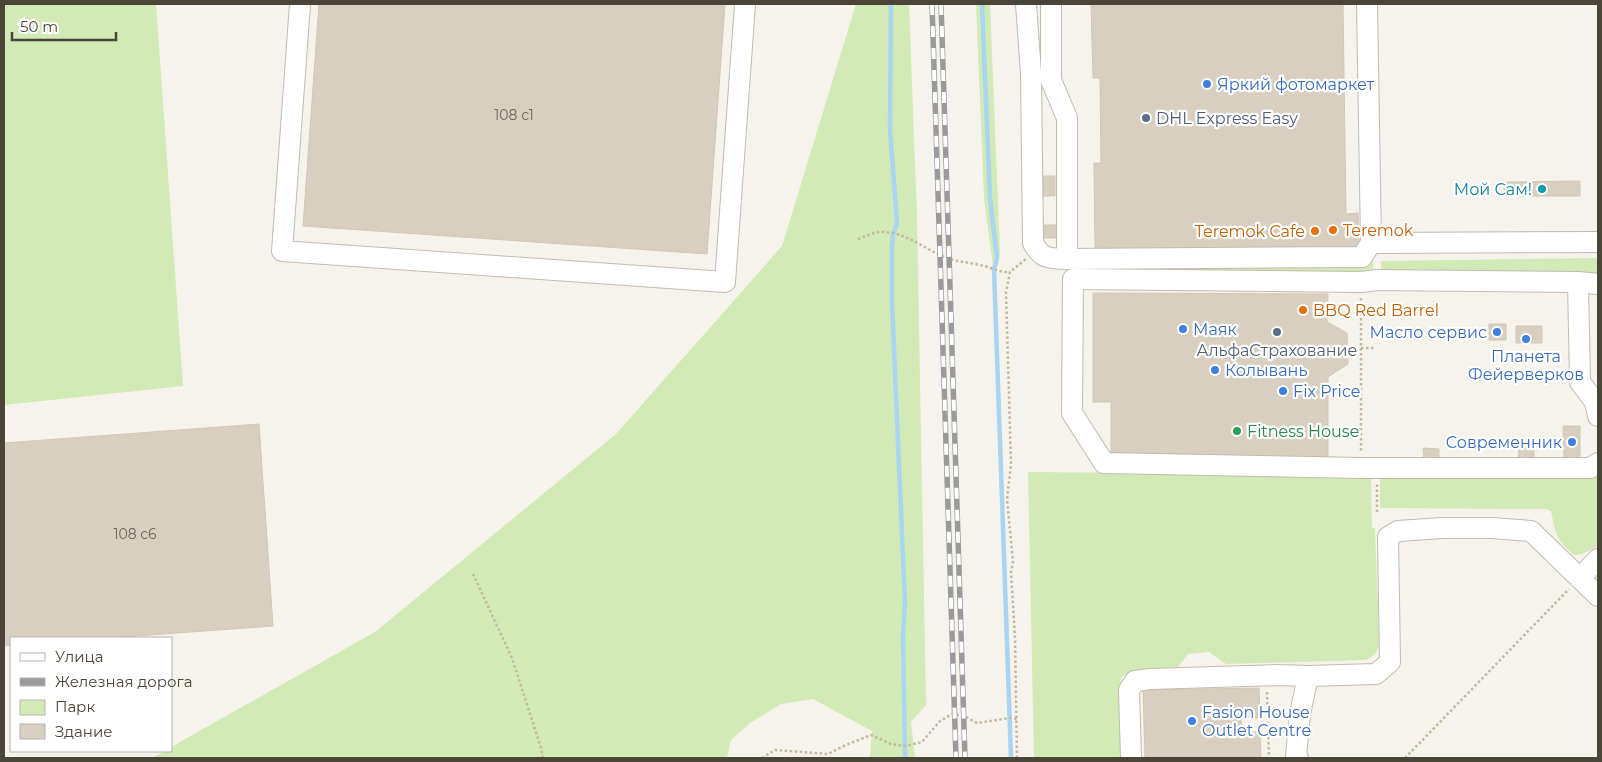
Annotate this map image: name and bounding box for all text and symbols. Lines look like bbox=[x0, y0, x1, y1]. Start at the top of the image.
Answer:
scale bar bbox=[12, 10, 116, 42]
text: 50 m bbox=[20, 17, 58, 36]
place label: Яркий фотомаркет bbox=[1217, 75, 1374, 94]
marker: Яркий фотомаркет bbox=[1201, 78, 1213, 90]
house number: 108 с1 bbox=[494, 106, 534, 124]
place label: DHL Express Easy bbox=[1156, 109, 1298, 128]
marker: DHL Express Easy bbox=[1140, 112, 1152, 124]
place label: Мой Сам! bbox=[1454, 180, 1532, 199]
marker: Мой Сам! bbox=[1536, 183, 1548, 195]
place label: Teremok bbox=[1343, 221, 1414, 240]
place label: Teremok Cafe bbox=[1195, 222, 1305, 241]
marker: Teremok bbox=[1327, 224, 1339, 236]
marker: Teremok Cafe bbox=[1309, 225, 1321, 237]
place label: BBQ Red Barrel bbox=[1313, 301, 1439, 320]
marker: BBQ Red Barrel bbox=[1297, 304, 1309, 316]
place label: Маяк bbox=[1193, 320, 1237, 339]
marker: Маяк bbox=[1177, 323, 1189, 335]
place label: Масло сервис bbox=[1370, 323, 1487, 342]
marker: АльфаСтрахование bbox=[1271, 326, 1283, 338]
marker: Масло сервис bbox=[1491, 326, 1503, 338]
marker: Планета Фейерверков bbox=[1520, 333, 1532, 345]
place label: АльфаСтрахование bbox=[1197, 341, 1357, 360]
place label: Планета Фейерверков bbox=[1468, 347, 1584, 384]
place label: Колывань bbox=[1225, 361, 1307, 380]
marker: Колывань bbox=[1209, 364, 1221, 376]
place label: Fix Price bbox=[1293, 382, 1360, 401]
marker: Fix Price bbox=[1277, 385, 1289, 397]
place label: Fitness House bbox=[1247, 422, 1359, 441]
marker: Fitness House bbox=[1231, 425, 1243, 437]
place label: Современник bbox=[1446, 433, 1563, 452]
marker: Современник bbox=[1566, 436, 1578, 448]
house number: 108 с6 bbox=[113, 525, 157, 543]
legend bbox=[10, 637, 172, 752]
text: Улица bbox=[55, 647, 103, 666]
text: Железная дорога bbox=[55, 672, 192, 691]
text: Парк bbox=[55, 697, 95, 716]
place label: Fasion House Outlet Centre bbox=[1202, 703, 1311, 740]
marker: Fasion House Outlet Centre bbox=[1186, 715, 1198, 727]
text: Здание bbox=[55, 722, 113, 741]

